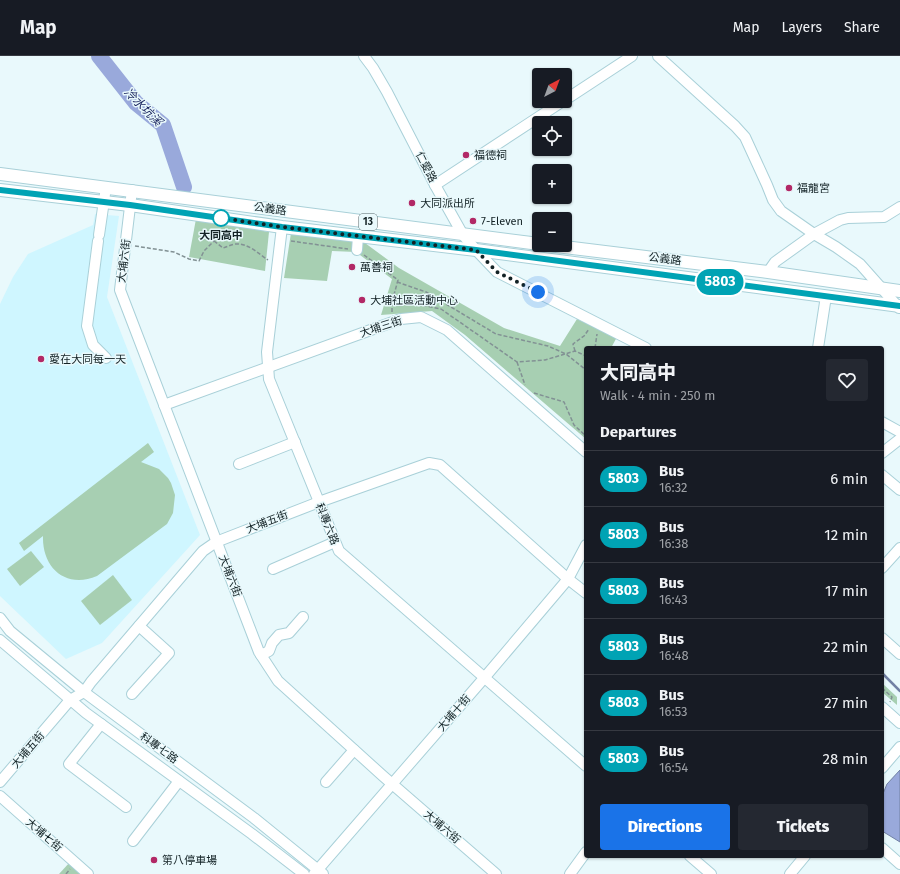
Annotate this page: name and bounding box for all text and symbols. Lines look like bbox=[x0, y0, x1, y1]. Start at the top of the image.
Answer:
text: Map bbox=[20, 16, 57, 39]
text: Map bbox=[733, 19, 759, 36]
text: Layers bbox=[781, 19, 822, 36]
text: Share bbox=[844, 19, 880, 36]
north arrow bbox=[532, 68, 572, 108]
map controls bbox=[532, 68, 572, 252]
water label: 冷水坑溪 bbox=[121, 85, 166, 130]
button: locate bbox=[532, 116, 572, 156]
street label: 仁愛路 bbox=[413, 149, 439, 185]
place label: 福德祠 bbox=[474, 149, 507, 162]
marker: 福德祠 bbox=[461, 150, 471, 160]
button: + bbox=[532, 164, 572, 204]
place label: 福龍宮 bbox=[797, 182, 830, 195]
marker: 福龍宮 bbox=[784, 183, 794, 193]
place label: 大同派出所 bbox=[420, 197, 475, 210]
marker: 大同派出所 bbox=[407, 198, 417, 208]
street label: 公義路 bbox=[253, 200, 287, 218]
marker: 大同高中 bbox=[212, 209, 230, 227]
button: − bbox=[532, 212, 572, 252]
road number: 13 bbox=[359, 214, 377, 230]
place label: 7-Eleven bbox=[481, 215, 523, 228]
marker: 7-Eleven bbox=[468, 216, 478, 226]
place label: 大同高中 bbox=[199, 229, 243, 242]
street label: 大埔六街 bbox=[115, 238, 133, 284]
street label: 公義路 bbox=[648, 251, 682, 267]
place label: 萬善祠 bbox=[360, 261, 393, 274]
marker: 萬善祠 bbox=[347, 262, 357, 272]
line badge: 5803 bbox=[692, 269, 748, 295]
text: 5803 bbox=[705, 273, 735, 290]
your location bbox=[528, 282, 548, 302]
place label: 大埔社區活動中心 bbox=[370, 294, 458, 307]
marker: 大埔社區活動中心 bbox=[357, 295, 367, 305]
street label: 大埔三街 bbox=[358, 314, 404, 340]
place label: 愛在大同每一天 bbox=[49, 353, 126, 366]
marker: 愛在大同每一天 bbox=[36, 354, 46, 364]
button: heart bbox=[826, 359, 868, 401]
text: 大同高中 bbox=[600, 361, 676, 384]
text: Walk · 4 min · 250 m bbox=[600, 388, 715, 403]
text: Departures bbox=[600, 423, 677, 441]
text: Bus bbox=[659, 462, 684, 480]
text: 5803 bbox=[608, 470, 639, 487]
text: 6 min bbox=[830, 470, 868, 488]
text: 16:32 bbox=[659, 480, 688, 495]
street label: 科專六路 bbox=[313, 501, 341, 547]
street label: 大埔五街 bbox=[244, 508, 290, 536]
text: Bus bbox=[659, 518, 684, 536]
text: 5803 bbox=[608, 526, 639, 543]
text: 12 min bbox=[824, 526, 868, 544]
text: 16:38 bbox=[659, 536, 688, 551]
street label: 大埔六街 bbox=[216, 553, 244, 599]
text: Bus bbox=[659, 574, 684, 592]
text: 5803 bbox=[608, 582, 639, 599]
text: 17 min bbox=[825, 582, 868, 600]
text: 16:43 bbox=[659, 592, 688, 607]
text: Bus bbox=[659, 630, 684, 648]
text: 5803 bbox=[608, 638, 639, 655]
text: 22 min bbox=[823, 638, 868, 656]
text: 16:48 bbox=[659, 648, 689, 663]
text: Bus bbox=[659, 686, 684, 704]
street label: 大埔十街 bbox=[435, 692, 473, 734]
text: 5803 bbox=[608, 694, 639, 711]
text: 27 min bbox=[824, 694, 868, 712]
text: 16:53 bbox=[659, 704, 688, 719]
street label: 大埔五街 bbox=[9, 729, 47, 771]
street label: 科專七路 bbox=[137, 730, 181, 766]
text: Bus bbox=[659, 742, 684, 760]
text: 5803 bbox=[608, 750, 639, 767]
text: 28 min bbox=[822, 750, 868, 768]
text: 16:54 bbox=[659, 760, 688, 775]
button: Directions bbox=[600, 804, 730, 850]
button: Tickets bbox=[738, 804, 868, 850]
street label: 大埔六街 bbox=[421, 808, 463, 846]
street label: 大埔七街 bbox=[23, 816, 65, 854]
place label: 第八停車場 bbox=[162, 854, 217, 867]
marker: 第八停車場 bbox=[149, 855, 159, 865]

